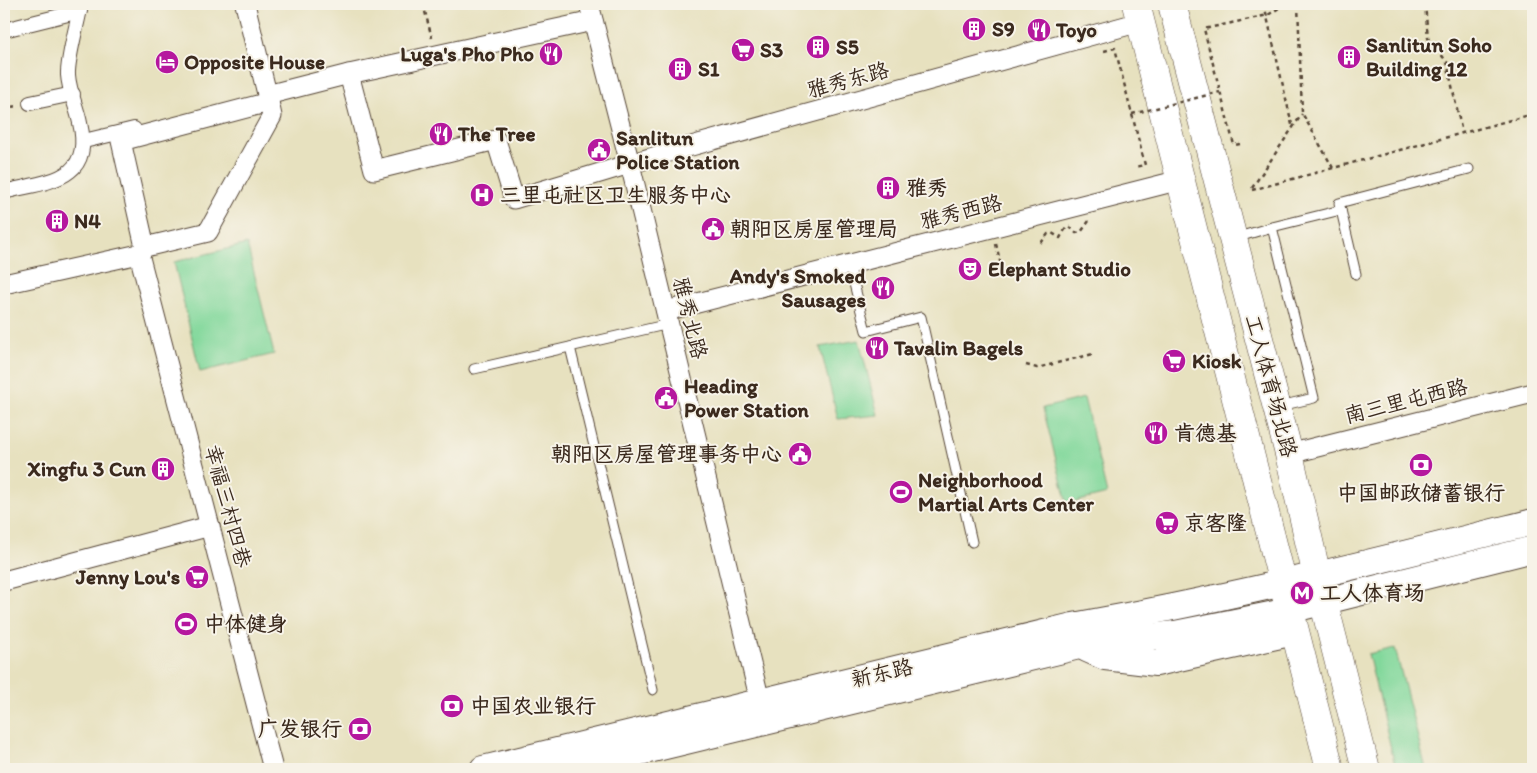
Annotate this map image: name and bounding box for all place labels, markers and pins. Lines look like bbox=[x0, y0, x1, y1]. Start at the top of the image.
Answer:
building icon: S9 bbox=[961, 16, 987, 42]
place label: S9 bbox=[992, 16, 1015, 41]
restaurant icon: Toyo bbox=[1026, 17, 1052, 43]
place label: Toyo bbox=[1055, 17, 1097, 43]
place label: Sanlitun Soho Building 12 bbox=[1366, 32, 1492, 82]
building icon: S5 bbox=[805, 34, 831, 60]
place label: S5 bbox=[836, 34, 859, 59]
supermarket icon: S3 bbox=[730, 37, 756, 63]
place label: S3 bbox=[760, 37, 783, 62]
place label: Luga's Pho Pho bbox=[400, 41, 534, 67]
restaurant icon: Luga's Pho Pho bbox=[538, 41, 564, 67]
building icon: Sanlitun Soho Building 12 bbox=[1336, 44, 1362, 70]
hotel icon: Opposite House bbox=[154, 49, 180, 75]
place label: Opposite House bbox=[184, 49, 325, 75]
building icon: S1 bbox=[667, 56, 693, 82]
place label: S1 bbox=[698, 56, 720, 81]
restaurant icon: The Tree bbox=[428, 121, 454, 147]
place label: The Tree bbox=[457, 121, 536, 146]
place label: Sanlitun Police Station bbox=[616, 125, 740, 174]
public building icon: Sanlitun Police Station bbox=[586, 137, 612, 163]
building icon: 雅秀 bbox=[875, 175, 901, 201]
place label: 雅秀 bbox=[906, 175, 948, 200]
hospital icon: 三里屯社区卫生服务中心 bbox=[469, 182, 495, 208]
place label: 三里屯社区卫生服务中心 bbox=[500, 182, 731, 207]
building icon: N4 bbox=[44, 208, 70, 234]
place label: N4 bbox=[74, 208, 101, 233]
public building icon: 朝阳区房屋管理局 bbox=[700, 216, 726, 242]
place label: 朝阳区房屋管理局 bbox=[730, 216, 898, 241]
theatre icon: Elephant Studio bbox=[957, 256, 983, 282]
place label: Elephant Studio bbox=[988, 256, 1131, 282]
place label: Andy's Smoked Sausages bbox=[729, 263, 866, 313]
restaurant icon: Andy's Smoked Sausages bbox=[870, 275, 896, 301]
restaurant icon: Tavalin Bagels bbox=[864, 335, 890, 361]
place label: Tavalin Bagels bbox=[893, 335, 1023, 361]
supermarket icon: Kiosk bbox=[1161, 348, 1187, 374]
place label: Kiosk bbox=[1192, 348, 1242, 373]
place label: Heading Power Station bbox=[684, 373, 810, 422]
public building icon: Heading Power Station bbox=[653, 385, 679, 411]
restaurant icon: 肯德基 bbox=[1143, 420, 1169, 446]
place label: 肯德基 bbox=[1174, 420, 1237, 445]
place label: 朝阳区房屋管理事务中心 bbox=[551, 441, 782, 466]
public building icon: 朝阳区房屋管理事务中心 bbox=[787, 441, 813, 467]
bank icon: 中国邮政储蓄银行 bbox=[1408, 452, 1434, 478]
place label: Xingfu 3 Cun bbox=[27, 456, 146, 482]
building icon: Xingfu 3 Cun bbox=[150, 456, 176, 482]
place label: Neighborhood Martial Arts Center bbox=[918, 467, 1095, 516]
sports icon: Neighborhood Martial Arts Center bbox=[888, 479, 914, 505]
place label: 中国邮政储蓄银行 bbox=[1337, 480, 1505, 505]
supermarket icon: 京客隆 bbox=[1154, 510, 1180, 536]
place label: 京客隆 bbox=[1184, 510, 1247, 535]
place label: Jenny Lou's bbox=[75, 564, 180, 590]
supermarket icon: Jenny Lou's bbox=[184, 564, 210, 590]
metro station icon: 工人体育场 bbox=[1289, 580, 1315, 606]
place label: 工人体育场 bbox=[1320, 580, 1425, 605]
sports icon: 中体健身 bbox=[173, 611, 199, 637]
place label: 中体健身 bbox=[204, 611, 288, 636]
bank icon: 中国农业银行 bbox=[439, 693, 465, 719]
place label: 中国农业银行 bbox=[470, 693, 596, 718]
place label: 广发银行 bbox=[258, 716, 342, 741]
bank icon: 广发银行 bbox=[347, 716, 373, 742]

